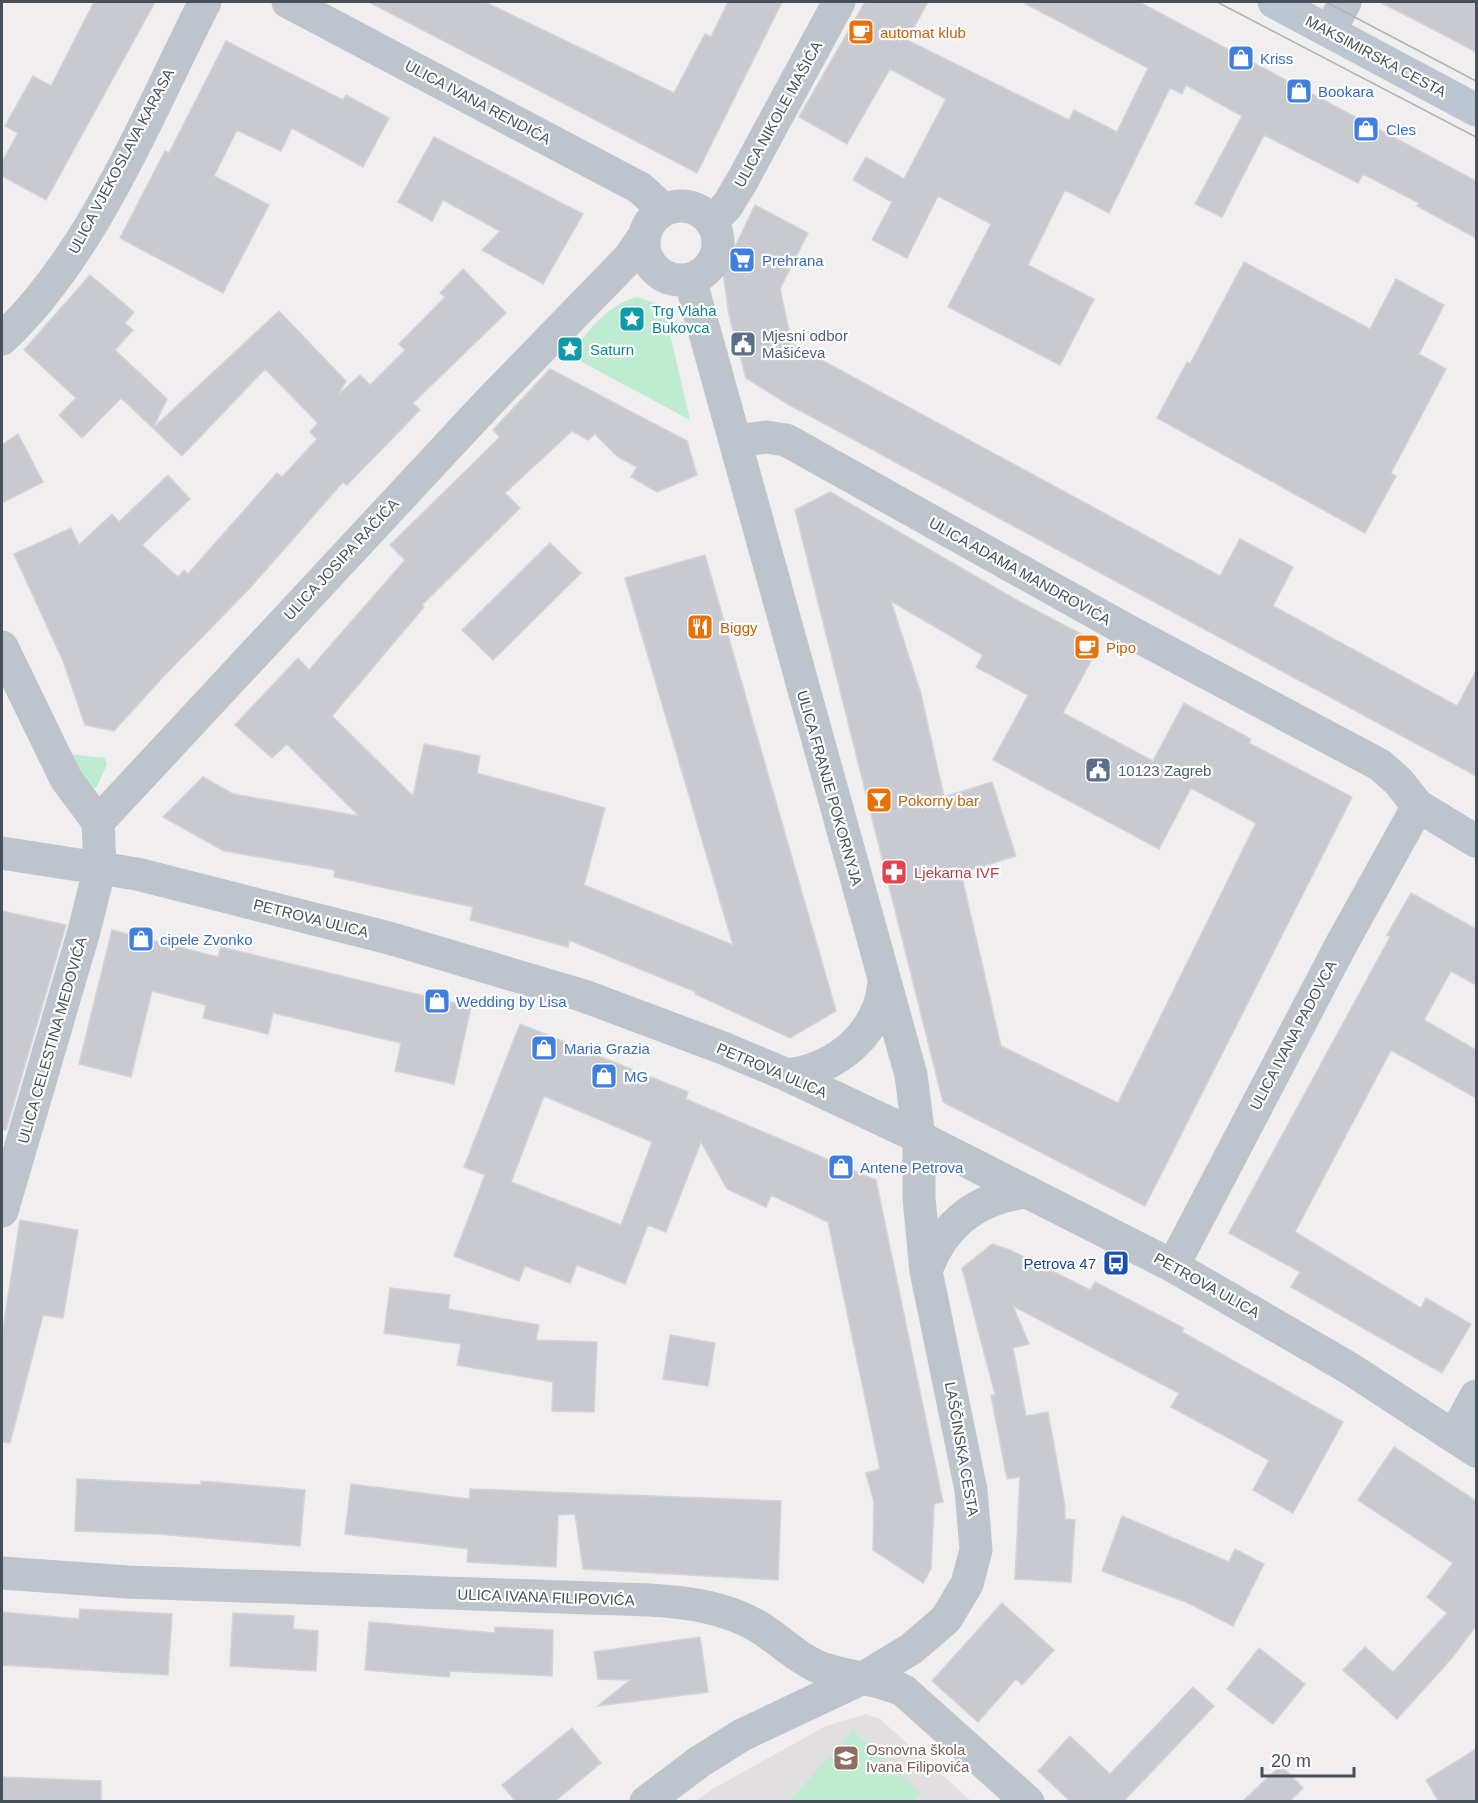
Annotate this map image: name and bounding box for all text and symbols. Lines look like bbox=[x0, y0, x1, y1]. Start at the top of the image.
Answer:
street label: MAKSIMIRSKA CESTA bbox=[1303, 12, 1449, 100]
cafe icon: automat klub bbox=[846, 17, 876, 47]
place label: automat klub bbox=[880, 24, 966, 41]
street label: ULICA NIKOLE MAŠIĆA bbox=[731, 38, 825, 190]
shop icon: Kriss bbox=[1226, 43, 1256, 73]
place label: Kriss bbox=[1260, 50, 1293, 67]
street label: ULICA IVANA RENDIĆA bbox=[402, 56, 554, 148]
street label: ULICA VJEKOSLAVA KARASA bbox=[65, 66, 177, 256]
shop icon: Bookara bbox=[1284, 76, 1314, 106]
place label: Bookara bbox=[1318, 83, 1375, 100]
shop icon: Cles bbox=[1351, 114, 1381, 144]
place label: Cles bbox=[1386, 121, 1416, 138]
supermarket icon: Prehrana bbox=[727, 245, 757, 275]
place label: Prehrana bbox=[762, 252, 824, 269]
place label: Trg Vlaha Bukovca bbox=[652, 302, 717, 336]
place icon: Trg Vlaha Bukovca bbox=[617, 304, 647, 334]
place label: Mjesni odbor Mašićeva bbox=[762, 327, 848, 361]
public building icon: Mjesni odbor Mašićeva bbox=[728, 329, 758, 359]
place icon: Saturn bbox=[555, 334, 585, 364]
place label: Saturn bbox=[590, 341, 634, 358]
street label: ULICA JOSIPA RAČIĆA bbox=[280, 495, 402, 623]
street label: ULICA ADAMA MANDROVIĆA bbox=[926, 514, 1114, 628]
restaurant icon: Biggy bbox=[685, 612, 715, 642]
place label: Biggy bbox=[720, 619, 758, 636]
cafe icon: Pipo bbox=[1072, 632, 1102, 662]
place label: Pipo bbox=[1106, 639, 1136, 656]
street label: ULICA FRANJE POKORNYJA bbox=[794, 688, 866, 888]
public building icon: 10123 Zagreb bbox=[1083, 755, 1113, 785]
place label: 10123 Zagreb bbox=[1118, 762, 1211, 779]
bar icon: Pokorny bar bbox=[864, 785, 894, 815]
place label: Pokorny bar bbox=[898, 792, 979, 809]
pharmacy icon: Ljekarna IVF bbox=[879, 857, 909, 887]
place label: Ljekarna IVF bbox=[914, 864, 999, 881]
street label: PETROVA ULICA bbox=[252, 895, 370, 941]
shop icon: cipele Zvonko bbox=[126, 924, 156, 954]
place label: cipele Zvonko bbox=[160, 931, 253, 948]
street label: ULICA CELESTINA MEDOVIĆA bbox=[14, 935, 90, 1145]
street label: ULICA IVANA PADOVCA bbox=[1246, 957, 1340, 1113]
shop icon: Wedding by Lisa bbox=[422, 986, 452, 1016]
place label: Wedding by Lisa bbox=[456, 993, 567, 1010]
shop icon: Maria Grazia bbox=[529, 1033, 559, 1063]
street label: PETROVA ULICA bbox=[714, 1039, 830, 1101]
place label: Maria Grazia bbox=[564, 1040, 651, 1057]
shop icon: MG bbox=[589, 1061, 619, 1091]
place label: MG bbox=[624, 1068, 648, 1085]
shop icon: Antene Petrova bbox=[826, 1152, 856, 1182]
place label: Antene Petrova bbox=[860, 1159, 964, 1176]
bus stop icon: Petrova 47 bbox=[1101, 1248, 1131, 1278]
street label: PETROVA ULICA bbox=[1151, 1249, 1263, 1321]
place label: Petrova 47 bbox=[1023, 1255, 1096, 1272]
street label: LAŠČINSKA CESTA bbox=[942, 1380, 982, 1518]
street label: ULICA IVANA FILIPOVIĆA bbox=[457, 1585, 635, 1609]
scale bar bbox=[1262, 1740, 1354, 1778]
place label: Osnovna škola Ivana Filipovića bbox=[866, 1741, 970, 1775]
school or university icon: Osnovna škola Ivana Filipovića bbox=[831, 1743, 861, 1773]
text: 20 m bbox=[1271, 1751, 1311, 1771]

